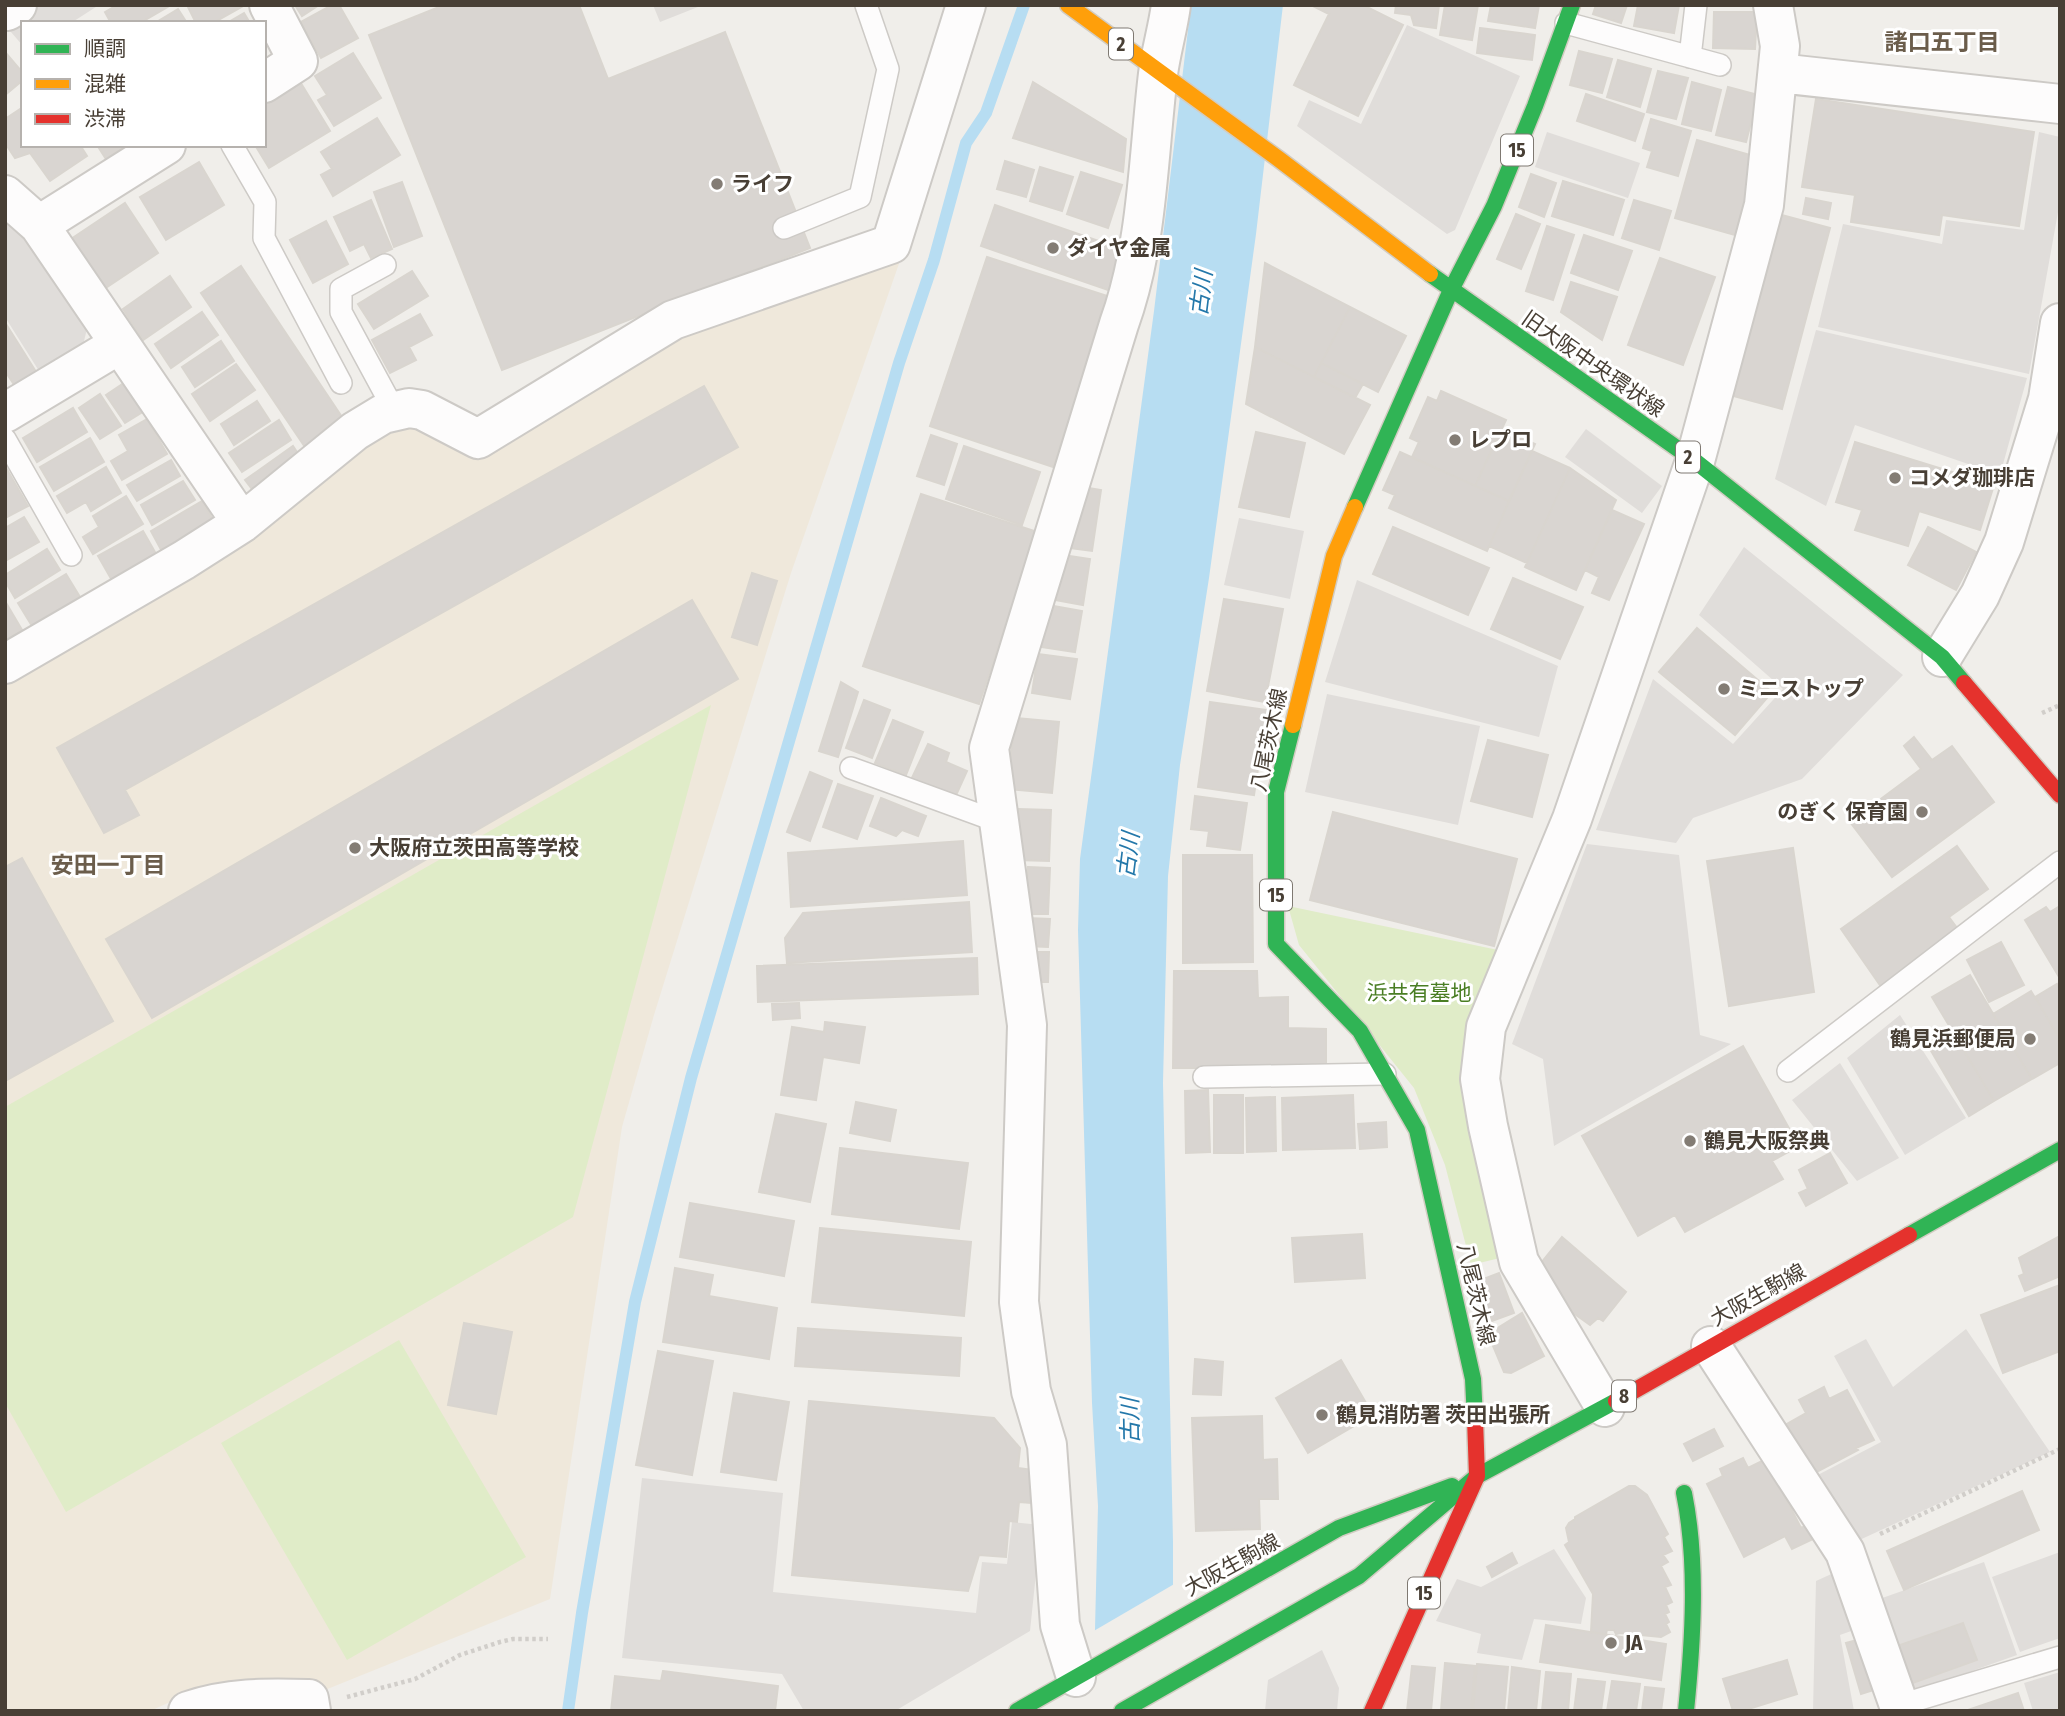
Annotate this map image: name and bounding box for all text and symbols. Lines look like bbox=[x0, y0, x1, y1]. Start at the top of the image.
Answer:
legend bbox=[21, 21, 266, 147]
road number: 2 bbox=[1109, 28, 1133, 60]
district label: 諸口五丁目 bbox=[1885, 28, 2000, 56]
text: 順調 bbox=[84, 36, 126, 62]
text: 混雑 bbox=[84, 71, 126, 97]
text: 渋滞 bbox=[84, 106, 126, 132]
road number: 15 bbox=[1501, 134, 1533, 166]
place label: ライフ bbox=[731, 171, 794, 197]
marker: ライフ bbox=[709, 176, 725, 192]
place label: ダイヤ金属 bbox=[1067, 235, 1171, 261]
marker: ダイヤ金属 bbox=[1045, 240, 1061, 256]
water label: 古川 bbox=[1184, 265, 1218, 318]
street label: 旧大阪中央環状線 bbox=[1517, 305, 1669, 423]
place label: レプロ bbox=[1469, 427, 1532, 453]
marker: レプロ bbox=[1447, 432, 1463, 448]
road number: 2 bbox=[1676, 442, 1700, 472]
place label: コメダ珈琲店 bbox=[1909, 465, 2035, 491]
marker: コメダ珈琲店 bbox=[1887, 470, 1903, 486]
place label: ミニストップ bbox=[1738, 676, 1864, 702]
marker: ミニストップ bbox=[1716, 681, 1732, 697]
street label: 八尾茨木線 bbox=[1245, 686, 1293, 794]
place label: のぎく 保育園 bbox=[1777, 799, 1908, 825]
marker: のぎく 保育園 bbox=[1914, 804, 1930, 820]
water label: 古川 bbox=[1111, 827, 1145, 880]
place label: 大阪府立茨田高等学校 bbox=[369, 835, 579, 861]
marker: 大阪府立茨田高等学校 bbox=[347, 840, 363, 856]
district label: 安田一丁目 bbox=[51, 851, 166, 879]
road number: 15 bbox=[1260, 880, 1292, 911]
park label: 浜共有墓地 bbox=[1367, 980, 1472, 1006]
place label: 鶴見浜郵便局 bbox=[1890, 1026, 2016, 1052]
marker: 鶴見浜郵便局 bbox=[2022, 1031, 2038, 1047]
place label: 鶴見大阪祭典 bbox=[1704, 1128, 1830, 1154]
marker: 鶴見大阪祭典 bbox=[1682, 1133, 1698, 1149]
street label: 八尾茨木線 bbox=[1452, 1240, 1500, 1348]
street label: 大阪生駒線 bbox=[1706, 1258, 1810, 1332]
road number: 8 bbox=[1612, 1380, 1636, 1412]
water label: 古川 bbox=[1116, 1395, 1144, 1444]
place label: 鶴見消防署 茨田出張所 bbox=[1336, 1402, 1550, 1428]
marker: 鶴見消防署 茨田出張所 bbox=[1314, 1407, 1330, 1423]
street label: 大阪生駒線 bbox=[1180, 1528, 1284, 1602]
road number: 15 bbox=[1408, 1578, 1440, 1609]
place label: JA bbox=[1624, 1630, 1643, 1656]
marker: JA bbox=[1603, 1635, 1619, 1651]

